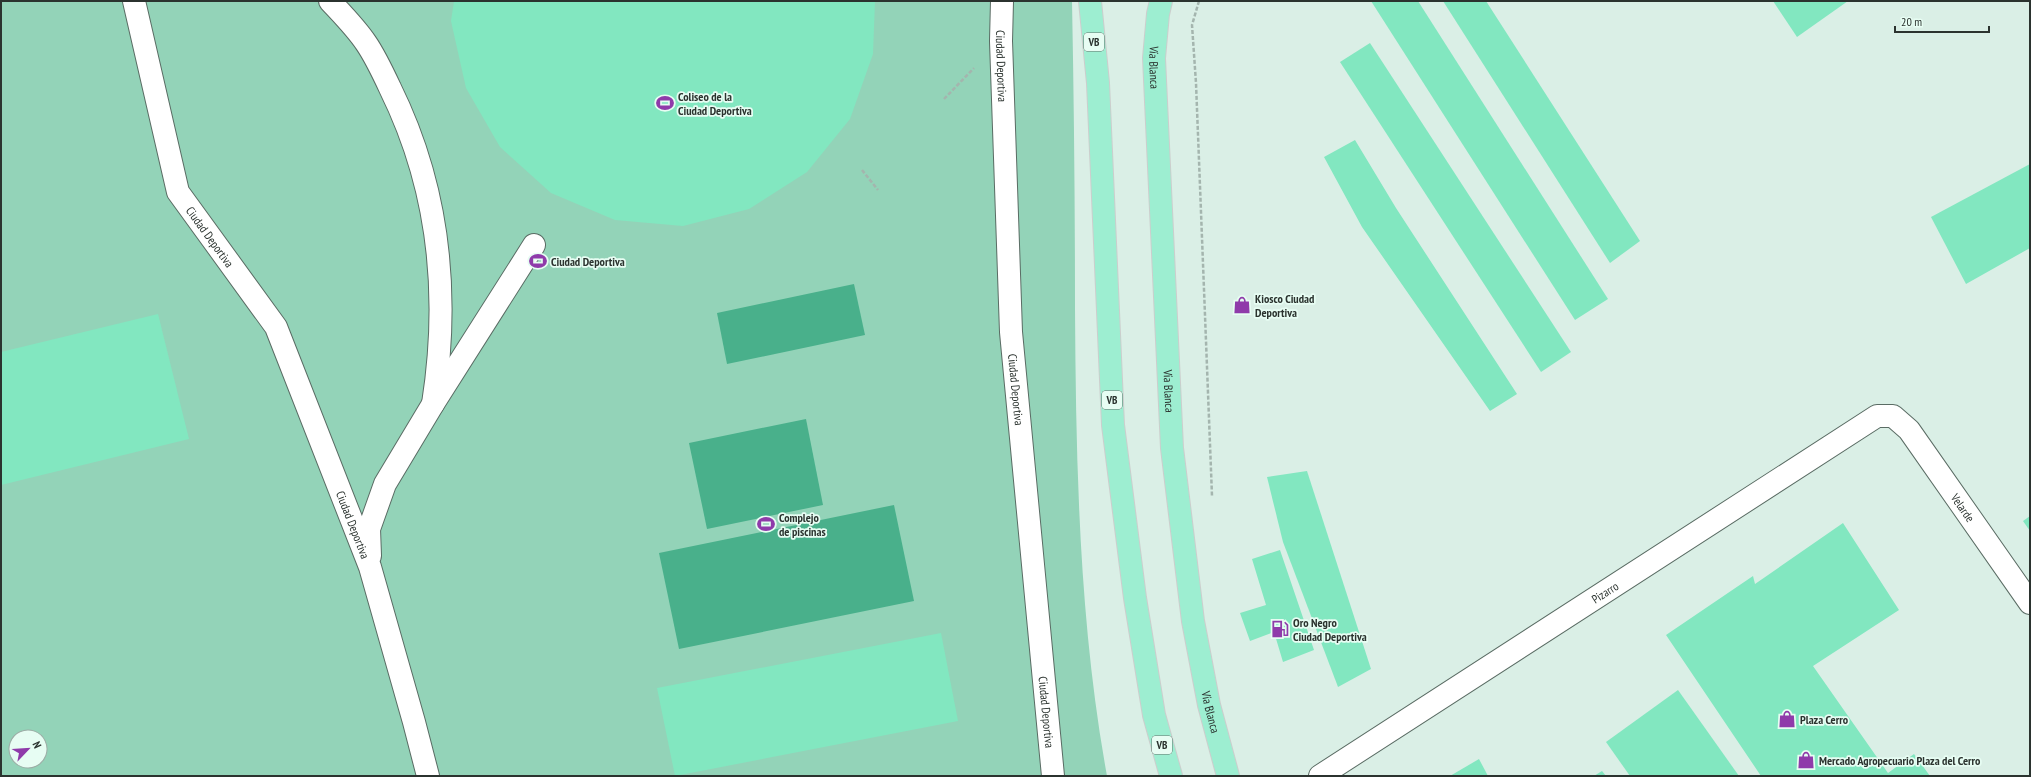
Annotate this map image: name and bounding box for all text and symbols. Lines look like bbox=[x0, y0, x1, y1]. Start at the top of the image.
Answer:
scale bar bbox=[1895, 8, 1989, 34]
text: 20 m bbox=[1901, 14, 1922, 29]
street label: Ciudad Deportiva bbox=[993, 30, 1011, 102]
road number: VB bbox=[1084, 33, 1104, 51]
street label: Vía Blanca bbox=[1146, 44, 1163, 89]
place label: Coliseo de la Ciudad Deportiva bbox=[678, 89, 752, 118]
sports icon: Coliseo de la Ciudad Deportiva bbox=[655, 93, 675, 113]
street label: Ciudad Deportiva bbox=[183, 203, 238, 270]
sports icon: Ciudad Deportiva bbox=[528, 251, 548, 271]
place label: Ciudad Deportiva bbox=[551, 254, 625, 269]
place label: Kiosco Ciudad Deportiva bbox=[1255, 291, 1314, 320]
shop icon: Kiosco Ciudad Deportiva bbox=[1232, 295, 1252, 315]
street label: Ciudad Deportiva bbox=[1006, 353, 1027, 426]
street label: Vía Blanca bbox=[1161, 368, 1178, 413]
road number: VB bbox=[1102, 391, 1122, 409]
street label: Ciudad Deportiva bbox=[333, 488, 374, 561]
street label: Velarde bbox=[1948, 490, 1978, 524]
place label: Complejo de piscinas bbox=[779, 510, 826, 539]
sports icon: Complejo de piscinas bbox=[756, 514, 776, 534]
street label: Pizarro bbox=[1588, 578, 1621, 606]
place label: Oro Negro Ciudad Deportiva bbox=[1293, 615, 1367, 644]
fuel station icon: Oro Negro Ciudad Deportiva bbox=[1270, 619, 1290, 639]
street label: Ciudad Deportiva bbox=[1036, 676, 1058, 749]
street label: Vía Blanca bbox=[1199, 689, 1224, 735]
shop icon: Plaza Cerro bbox=[1777, 709, 1797, 729]
place label: Plaza Cerro bbox=[1800, 712, 1849, 727]
north arrow bbox=[8, 729, 48, 769]
road number: VB bbox=[1152, 736, 1172, 754]
text: N bbox=[29, 739, 45, 750]
shop icon: Mercado Agropecuario Plaza del Cerro bbox=[1796, 750, 1816, 770]
place label: Mercado Agropecuario Plaza del Cerro bbox=[1819, 753, 1981, 768]

